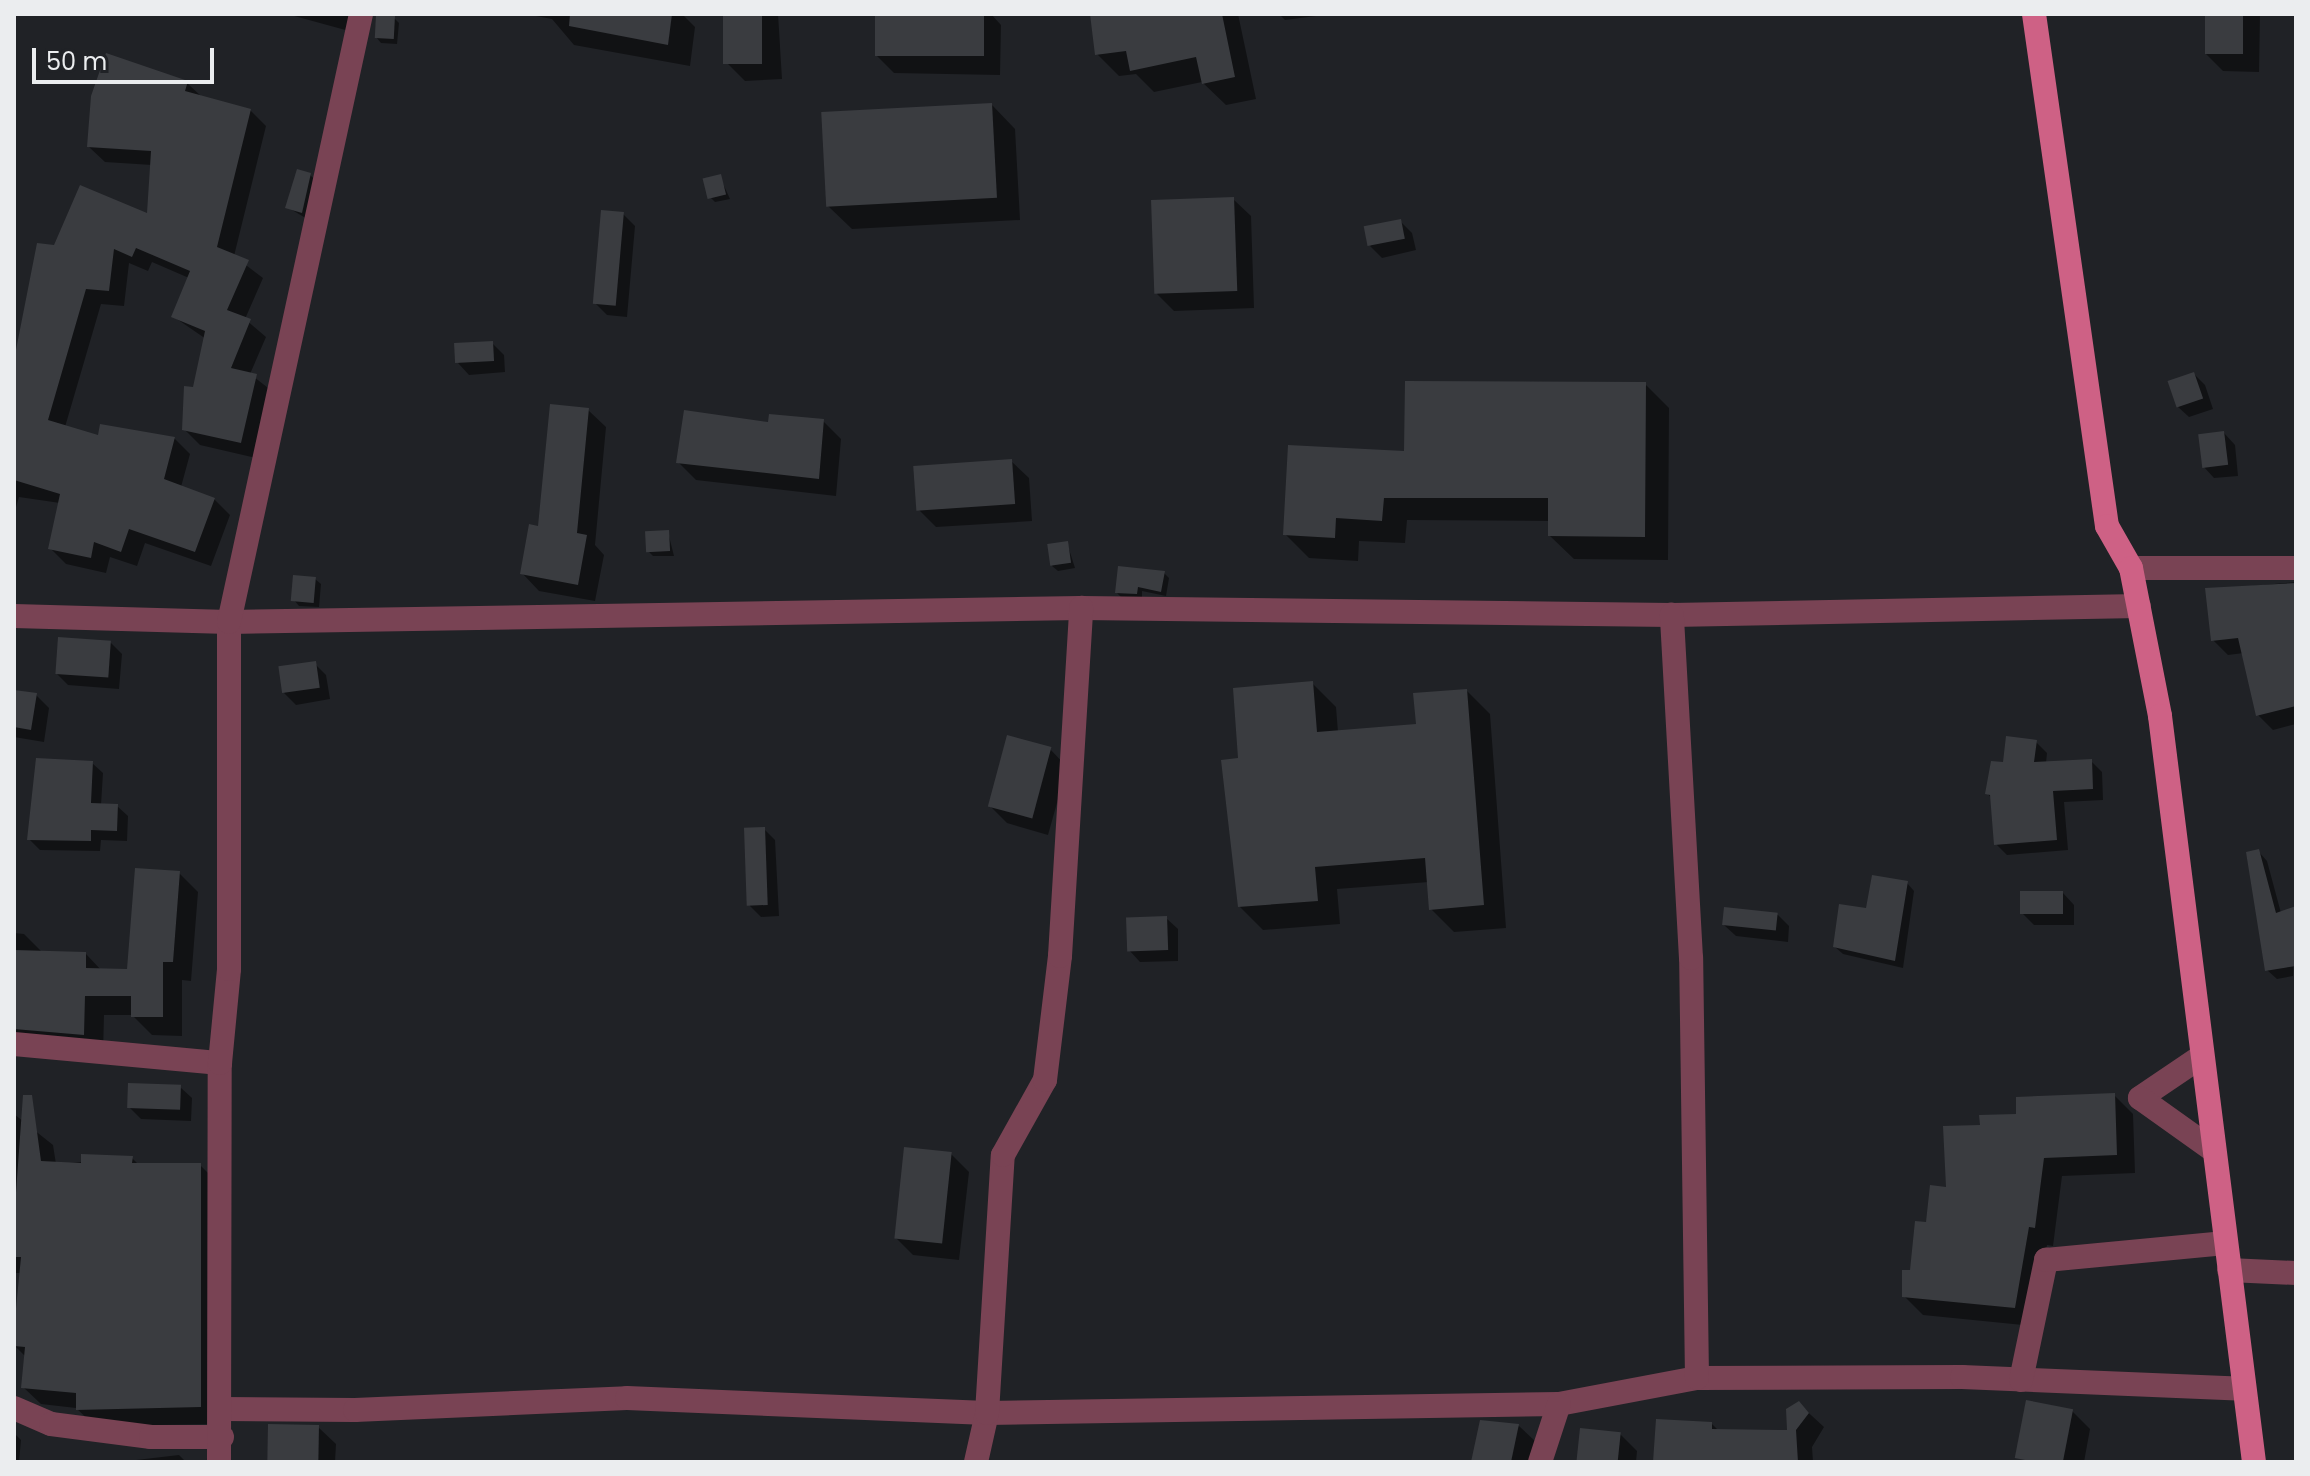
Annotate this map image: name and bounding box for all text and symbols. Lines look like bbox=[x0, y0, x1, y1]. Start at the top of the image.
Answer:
scale bar bbox=[36, 32, 218, 82]
text: 50 m bbox=[46, 45, 107, 78]

